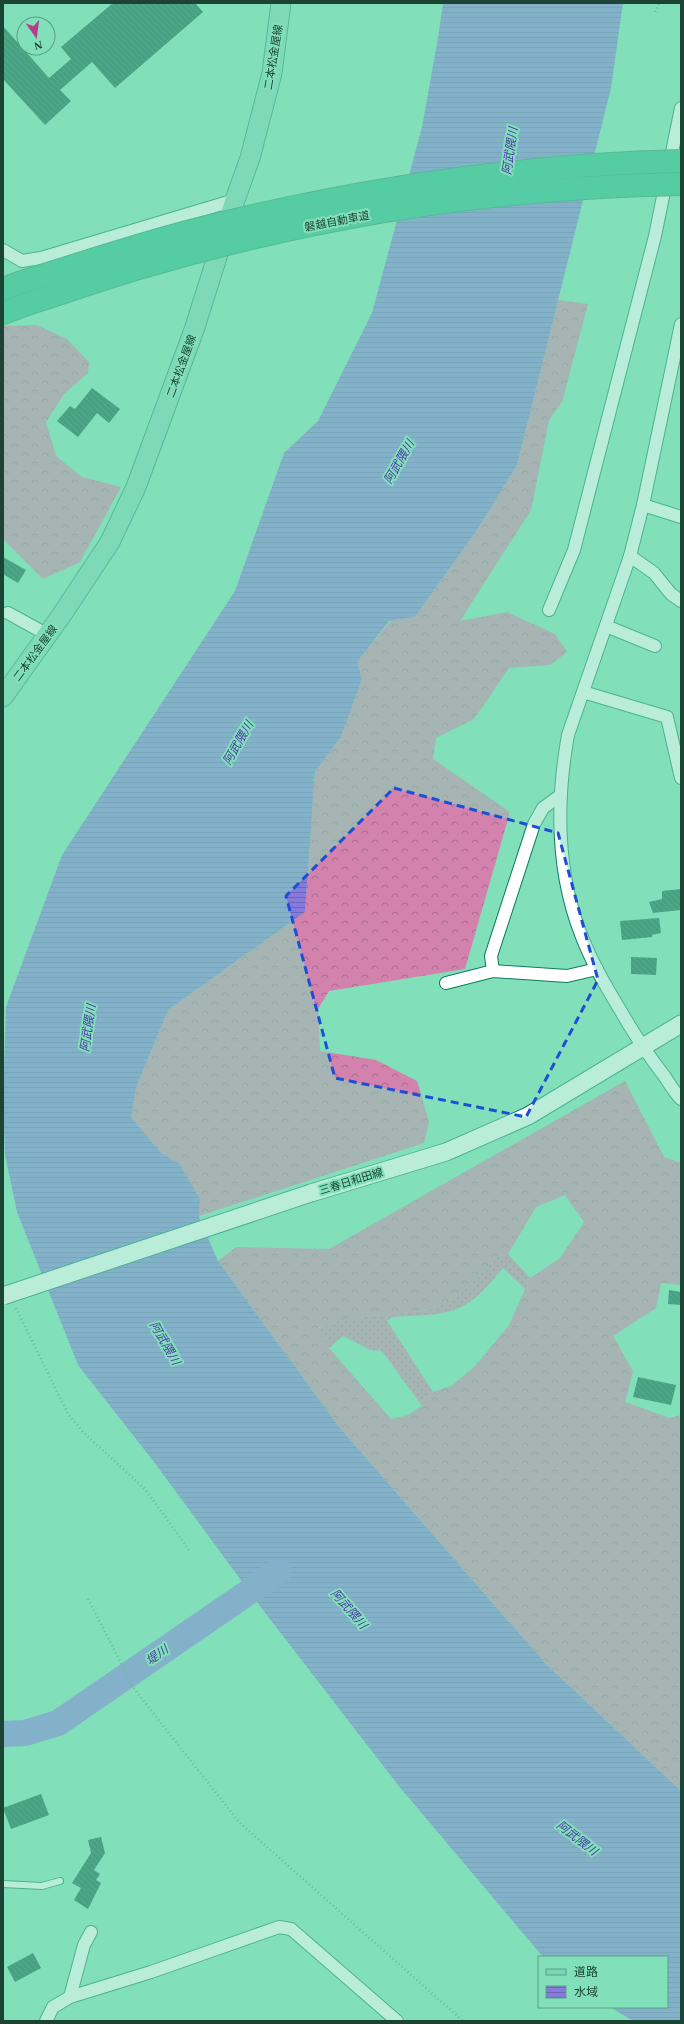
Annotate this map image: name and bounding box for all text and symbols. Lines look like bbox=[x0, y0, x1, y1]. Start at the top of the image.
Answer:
north arrow bbox=[16, 16, 56, 56]
street label: 二本松金屋線 bbox=[262, 23, 284, 91]
text: N bbox=[33, 39, 44, 52]
water label: 阿武隈川 bbox=[500, 124, 521, 176]
street label: 磐越自動車道 bbox=[303, 209, 371, 233]
street label: 二本松金屋線 bbox=[164, 333, 198, 399]
water label: 阿武隈川 bbox=[381, 436, 418, 486]
street label: 二本松金屋線 bbox=[11, 623, 59, 683]
water label: 阿武隈川 bbox=[220, 717, 257, 767]
water label: 阿武隈川 bbox=[78, 1001, 99, 1053]
street label: 三春日和田線 bbox=[318, 1166, 384, 1196]
water label: 阿武隈川 bbox=[147, 1319, 184, 1369]
water label: 阿武隈川 bbox=[328, 1586, 371, 1633]
water label: 堤川 bbox=[143, 1641, 172, 1668]
water label: 阿武隈川 bbox=[554, 1818, 602, 1860]
legend bbox=[538, 1956, 668, 2008]
text: 道路 bbox=[574, 1965, 598, 1979]
text: 水域 bbox=[574, 1985, 598, 1999]

